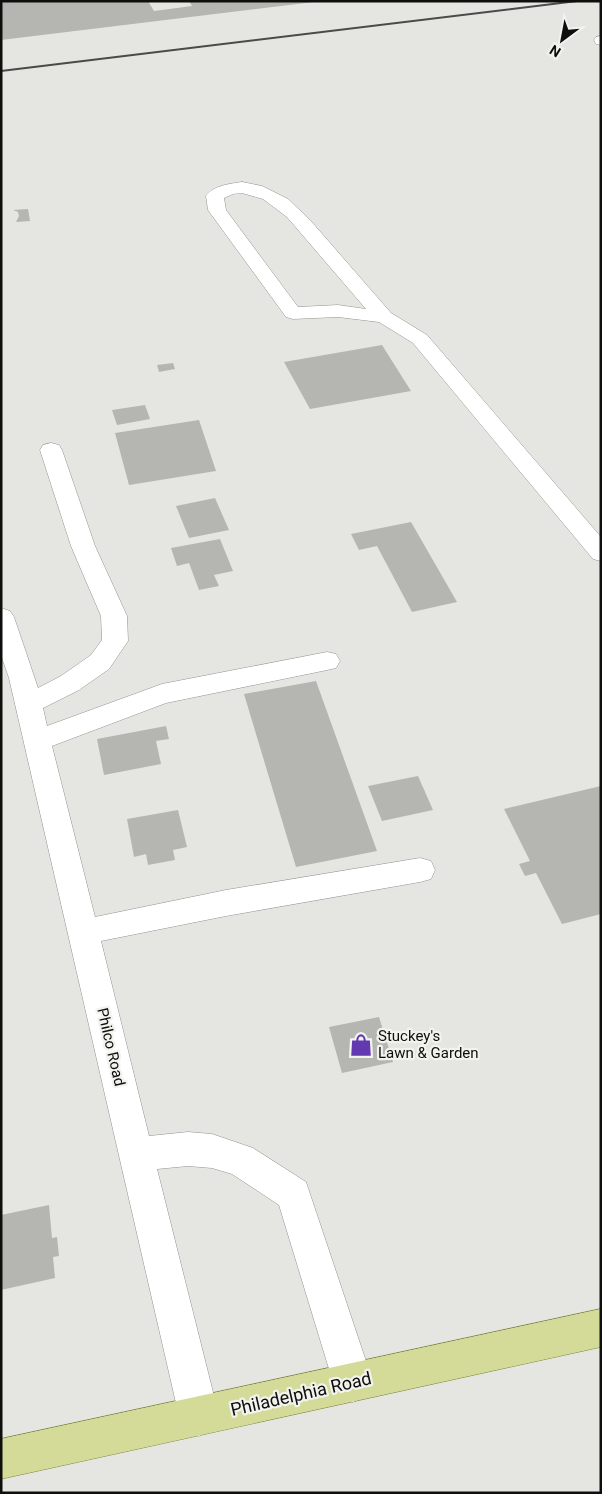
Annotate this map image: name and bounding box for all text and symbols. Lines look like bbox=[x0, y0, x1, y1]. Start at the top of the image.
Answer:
north arrow bbox=[537, 15, 587, 65]
text: N bbox=[547, 42, 564, 60]
street label: Philco Road bbox=[93, 1006, 129, 1088]
place label: Stuckey's Lawn & Garden bbox=[378, 1027, 479, 1062]
shop icon: Stuckey's Lawn & Garden bbox=[348, 1032, 374, 1058]
street label: Philadelphia Road bbox=[228, 1367, 373, 1420]

